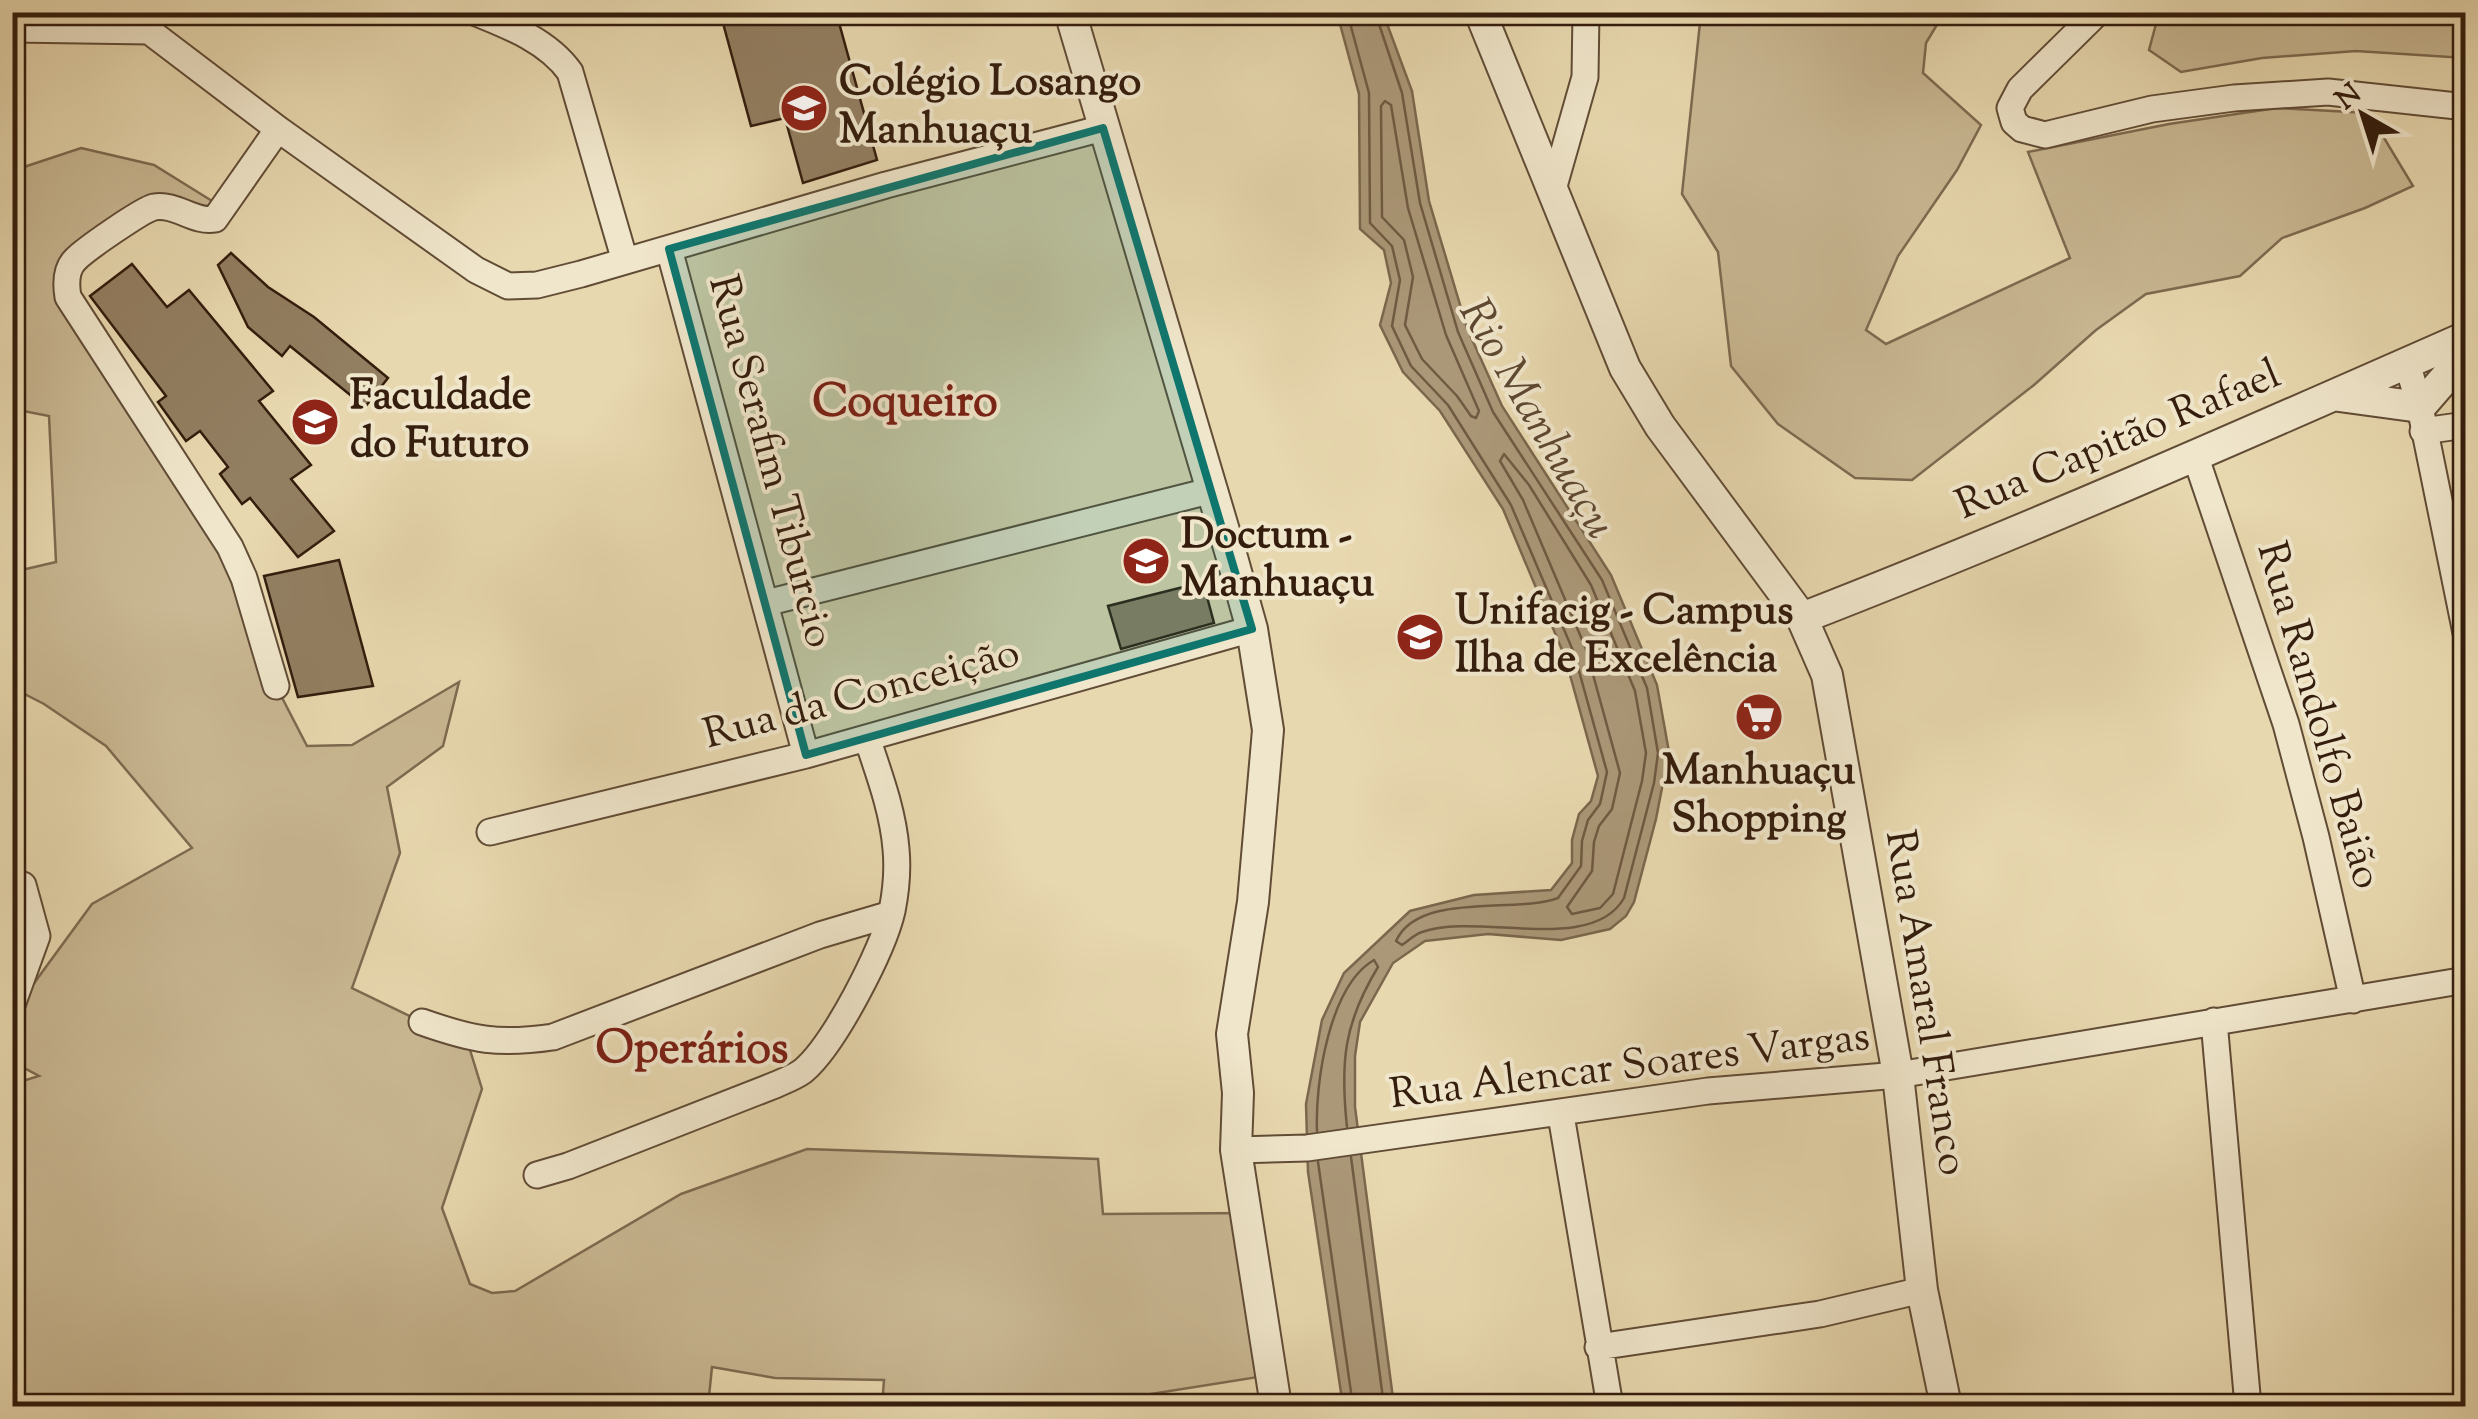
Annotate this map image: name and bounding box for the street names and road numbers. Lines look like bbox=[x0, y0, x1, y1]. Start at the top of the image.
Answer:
street label: Rua Serafim Tiburcio bbox=[690, 269, 848, 655]
street label: Rua Capitão Rafael bbox=[1947, 346, 2291, 538]
street label: Rua Randolfo Baião bbox=[2239, 536, 2395, 896]
street label: Rua da Conceição bbox=[697, 625, 1027, 767]
street label: Rua Amaral Franco bbox=[1867, 826, 1981, 1180]
street label: Rua Alencar Soares Vargas bbox=[1387, 1009, 1873, 1127]

